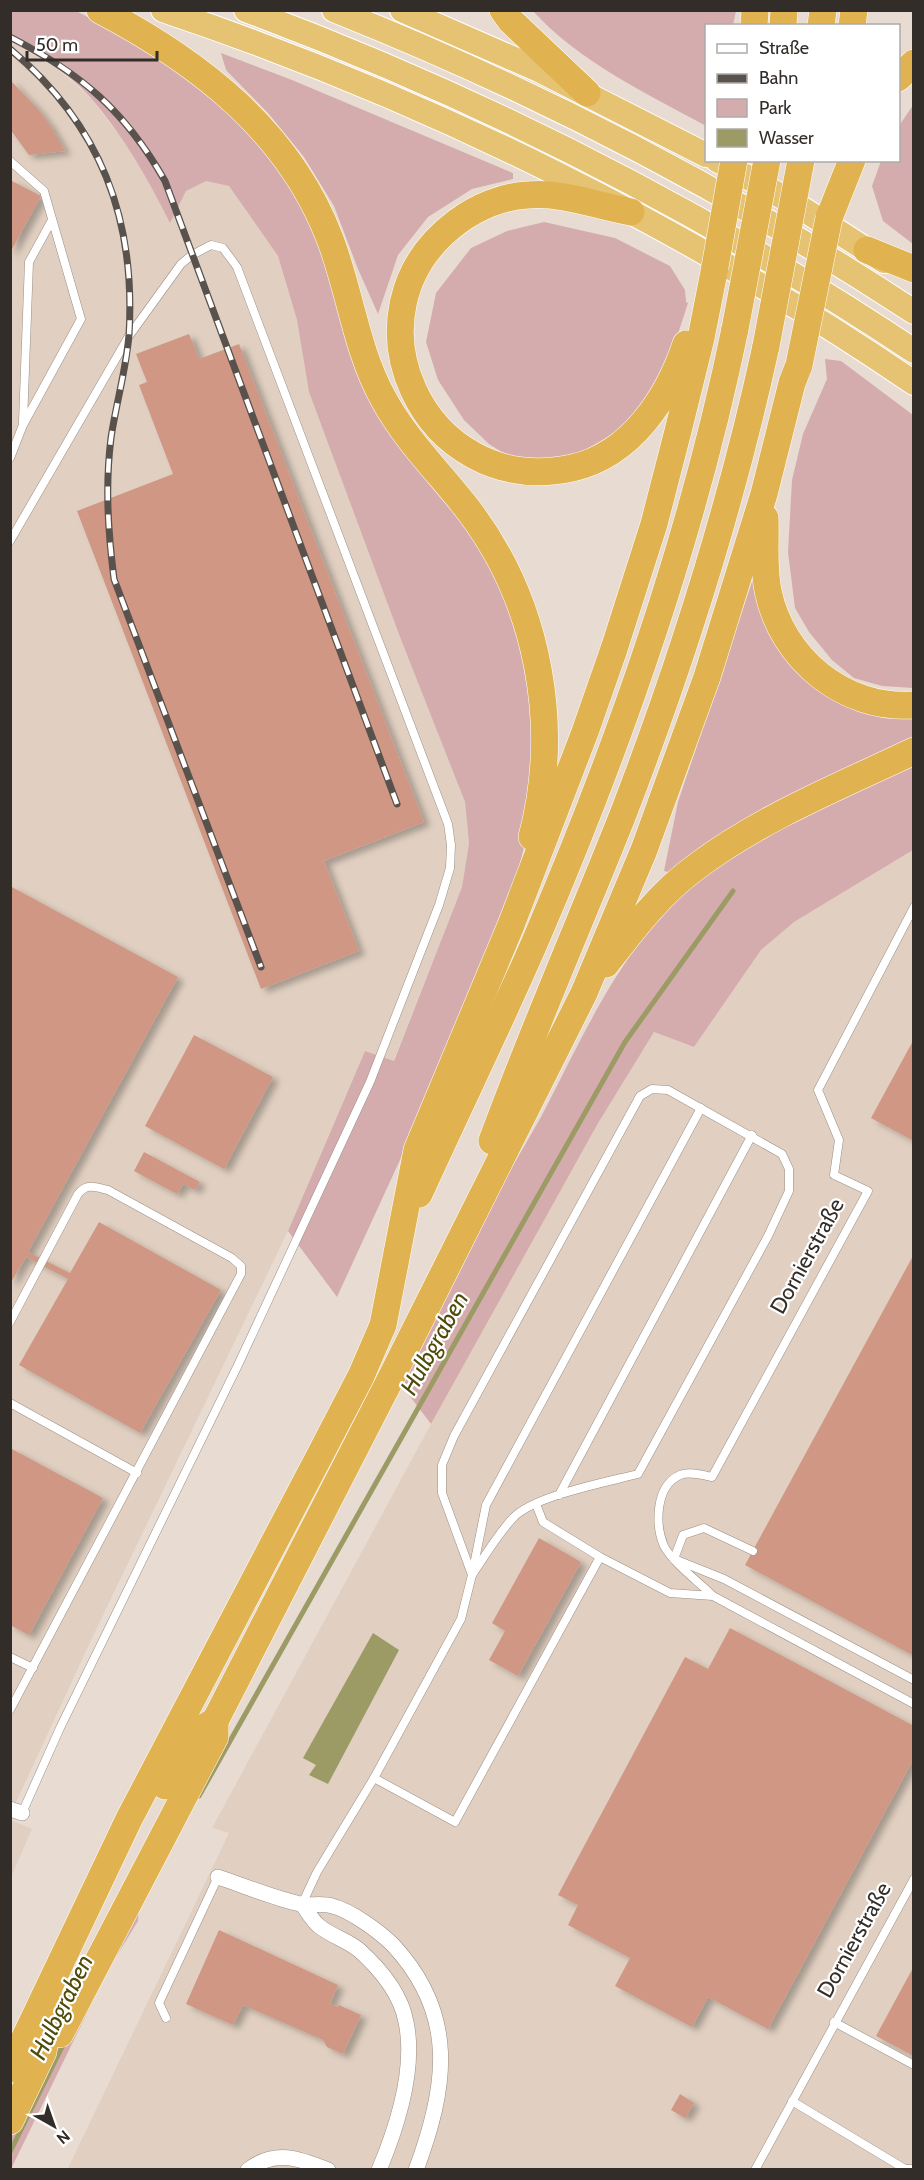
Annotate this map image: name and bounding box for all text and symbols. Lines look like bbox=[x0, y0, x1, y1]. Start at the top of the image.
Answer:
scale bar bbox=[27, 24, 158, 62]
legend bbox=[705, 24, 900, 162]
text: 50 m bbox=[36, 34, 78, 56]
text: Straße bbox=[759, 37, 809, 59]
text: Bahn bbox=[759, 67, 798, 89]
text: Park bbox=[759, 97, 792, 119]
text: Wasser bbox=[759, 127, 814, 149]
street label: Dornierstraße bbox=[764, 1194, 850, 1318]
water label: Hulbgraben bbox=[394, 1286, 474, 1400]
street label: Dornierstraße bbox=[811, 1878, 897, 2002]
water label: Hulbgraben bbox=[23, 1950, 99, 2064]
north arrow bbox=[24, 2096, 84, 2156]
text: N bbox=[53, 2126, 74, 2148]

